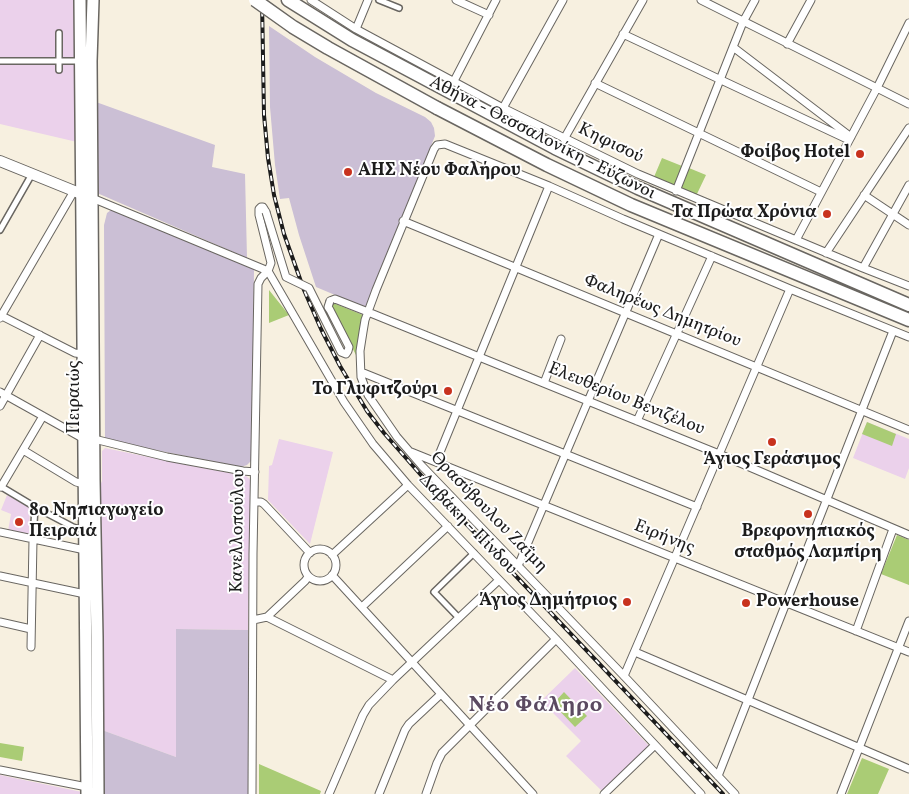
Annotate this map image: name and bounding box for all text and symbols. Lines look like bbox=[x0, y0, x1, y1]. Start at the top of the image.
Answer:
street label: Αθήνα - Θεσσαλονίκη - Εύζωνοι bbox=[425, 72, 659, 206]
street label: Κηφισού bbox=[574, 119, 646, 169]
place label: Φοίβος Hotel bbox=[740, 143, 850, 165]
marker: Φοίβος Hotel bbox=[854, 148, 866, 160]
place label: ΑΗΣ Νέου Φαλήρου bbox=[358, 161, 521, 183]
marker: ΑΗΣ Νέου Φαλήρου bbox=[342, 166, 354, 178]
place label: Τα Πρώτα Χρόνια bbox=[671, 203, 817, 225]
marker: Τα Πρώτα Χρόνια bbox=[821, 208, 833, 220]
street label: Φαληρέως Δημητρίου bbox=[580, 271, 744, 353]
street label: Ελευθερίου Βενιζέλου bbox=[545, 359, 707, 441]
street label: Πειραιώς bbox=[65, 360, 87, 434]
place label: Το Γλυφιτζούρι bbox=[312, 380, 438, 402]
marker: Το Γλυφιτζούρι bbox=[442, 385, 454, 397]
marker: Άγιος Γεράσιμος bbox=[766, 436, 778, 448]
street label: Θρασύβουλου Ζαΐμη bbox=[425, 448, 551, 578]
place label: Άγιος Γεράσιμος bbox=[703, 450, 841, 472]
street label: Κανελλοπούλου bbox=[227, 469, 251, 593]
street label: Δαβάκη - Πίνδου bbox=[413, 470, 521, 580]
place label: 8ο Νηπιαγωγείο Πειραιά bbox=[29, 501, 163, 544]
marker: Bρεφονηπιακός σταθμός Λαμπίρη bbox=[802, 508, 814, 520]
marker: 8ο Νηπιαγωγείο Πειραιά bbox=[13, 516, 25, 528]
street label: Ειρήνης bbox=[631, 516, 697, 560]
place label: Bρεφονηπιακός σταθμός Λαμπίρη bbox=[734, 522, 882, 564]
place label: Άγιος Δημήτριος bbox=[479, 591, 617, 613]
place label: Powerhouse bbox=[756, 592, 859, 614]
marker: Άγιος Δημήτριος bbox=[621, 596, 633, 608]
marker: Powerhouse bbox=[740, 597, 752, 609]
district label: Νέο Φάληρο bbox=[467, 694, 605, 720]

